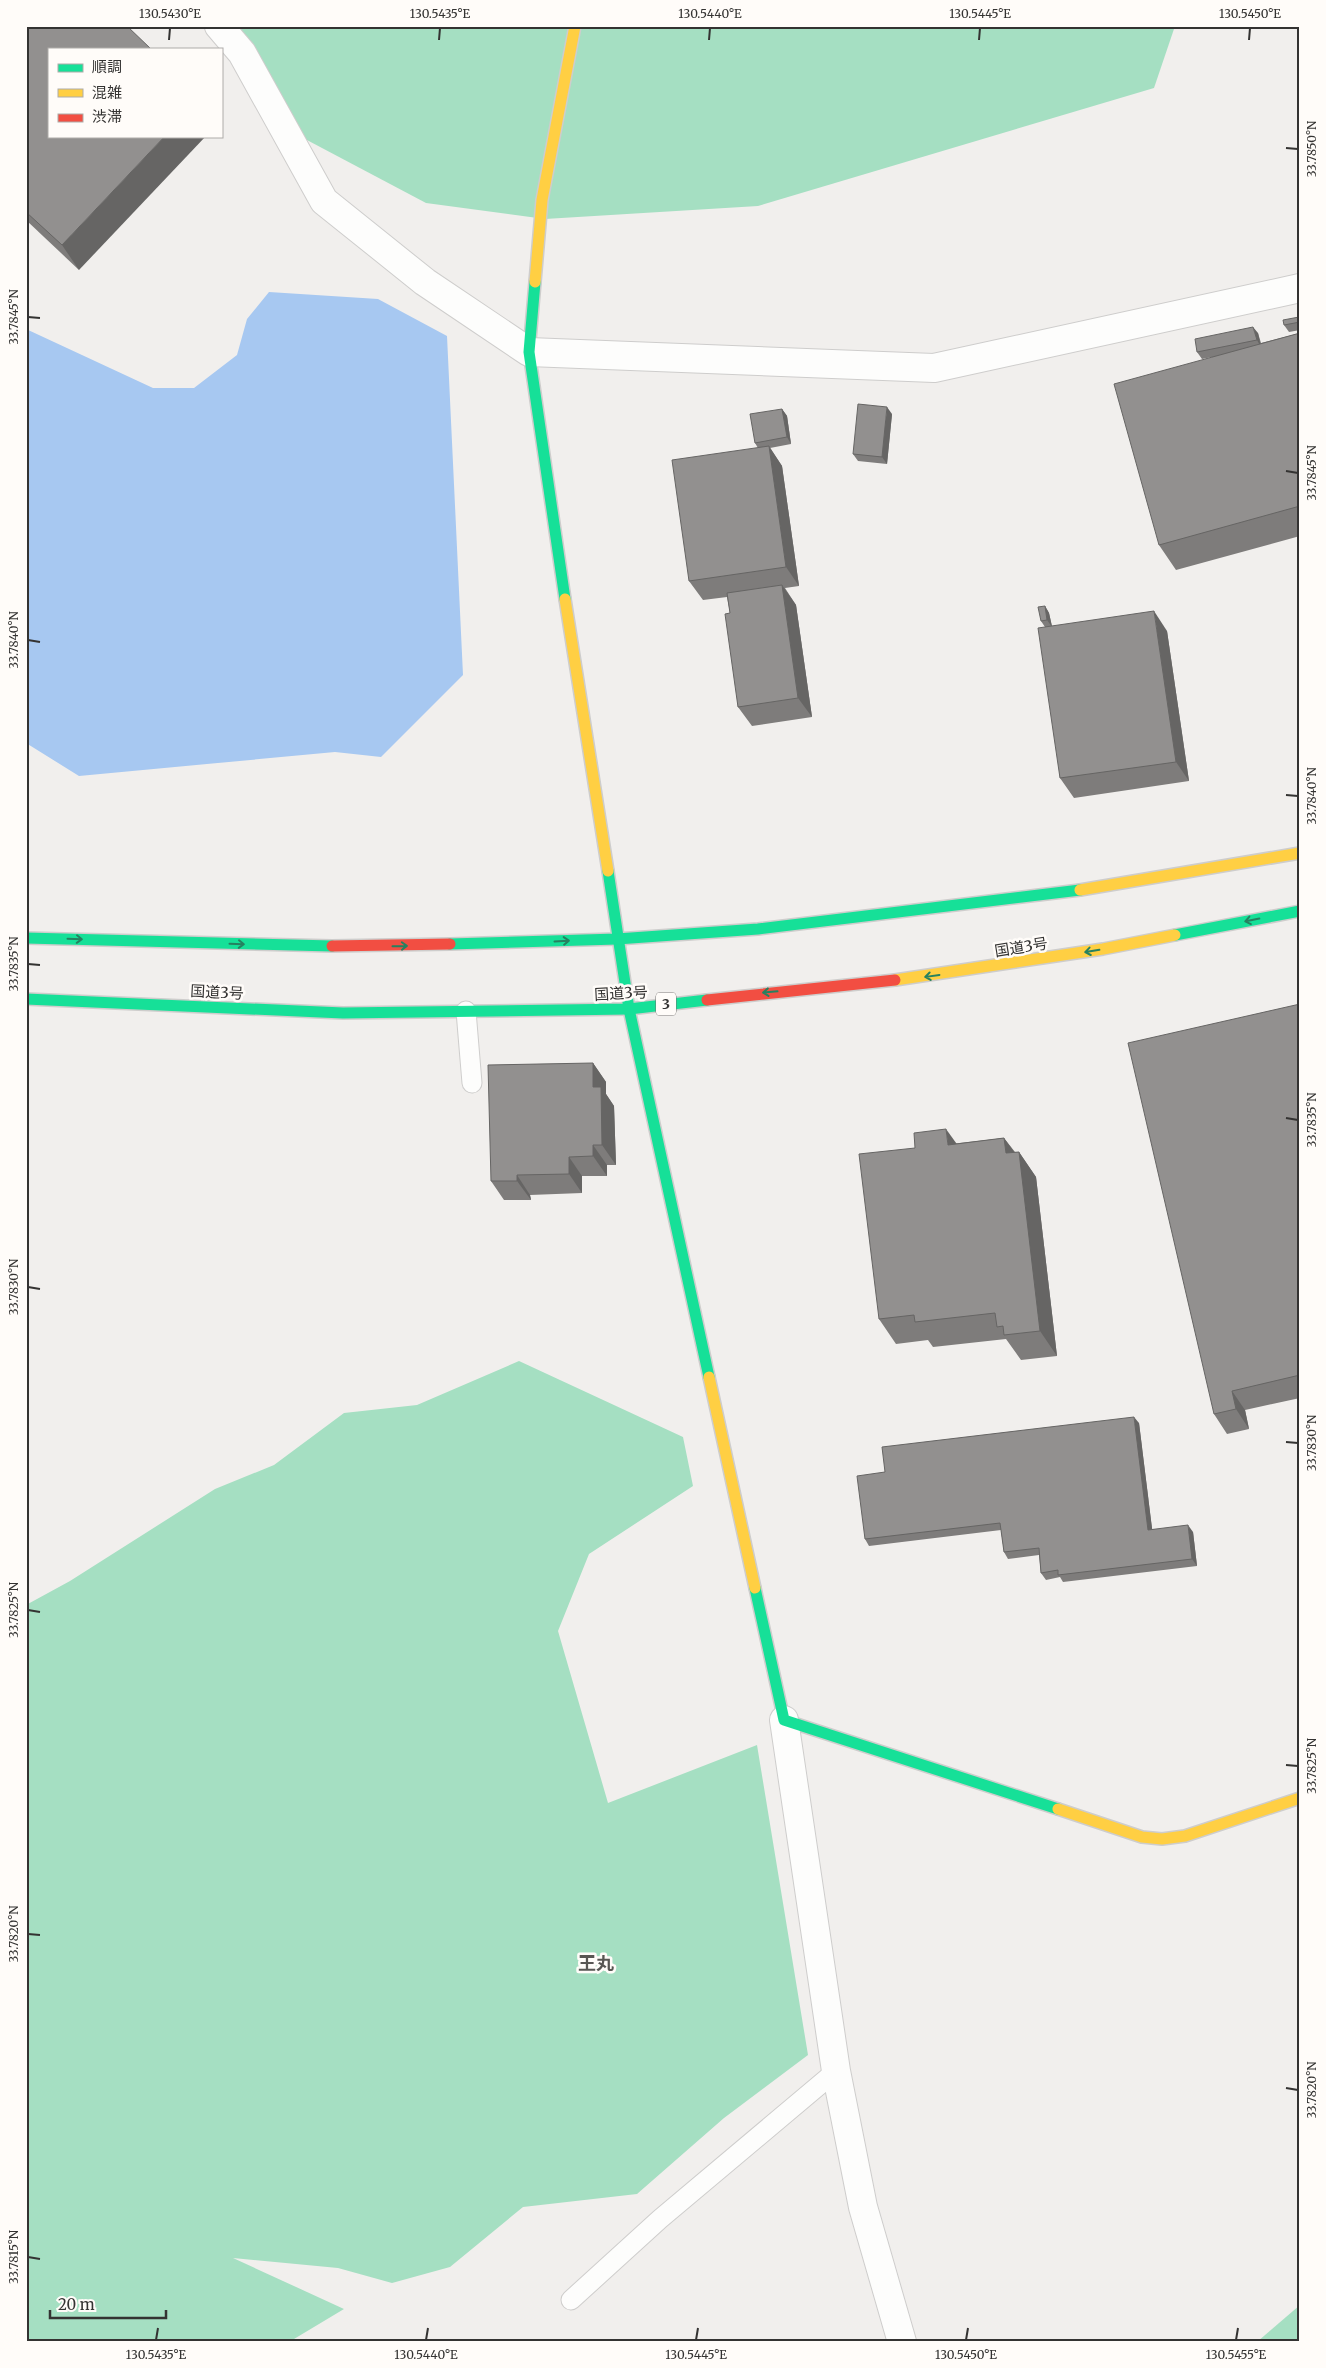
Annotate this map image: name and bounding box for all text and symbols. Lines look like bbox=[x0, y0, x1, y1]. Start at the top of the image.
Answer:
text: 130.5430°E bbox=[139, 6, 201, 21]
text: 130.5435°E bbox=[410, 6, 471, 21]
text: 130.5440°E bbox=[678, 6, 742, 21]
text: 130.5445°E bbox=[949, 6, 1011, 21]
text: 130.5450°E bbox=[1219, 6, 1281, 21]
legend bbox=[48, 48, 222, 138]
text: 順調 bbox=[92, 57, 122, 76]
text: 混雑 bbox=[92, 83, 122, 102]
text: 渋滞 bbox=[92, 107, 122, 126]
text: 33.7850°N bbox=[1304, 120, 1319, 177]
text: 33.7845°N bbox=[6, 288, 21, 345]
text: 33.7845°N bbox=[1304, 444, 1319, 501]
text: 33.7840°N bbox=[6, 611, 21, 669]
text: 33.7840°N bbox=[1304, 767, 1319, 825]
one-way arrow bbox=[1244, 916, 1260, 926]
street label: 国道3号 bbox=[993, 933, 1049, 961]
one-way arrow bbox=[67, 935, 83, 944]
text: 33.7835°N bbox=[6, 936, 21, 992]
one-way arrow bbox=[554, 937, 570, 946]
one-way arrow bbox=[229, 939, 245, 949]
one-way arrow bbox=[392, 942, 408, 951]
one-way arrow bbox=[1085, 947, 1101, 957]
one-way arrow bbox=[924, 972, 940, 982]
street label: 国道3号 bbox=[190, 981, 244, 1003]
street label: 国道3号 bbox=[594, 982, 648, 1004]
one-way arrow bbox=[762, 988, 778, 997]
road number: 3 bbox=[656, 992, 676, 1016]
text: 33.7835°N bbox=[1304, 1092, 1319, 1148]
text: 33.7830°N bbox=[6, 1258, 21, 1315]
text: 33.7830°N bbox=[1304, 1414, 1319, 1471]
text: 33.7825°N bbox=[6, 1581, 21, 1638]
text: 33.7825°N bbox=[1304, 1737, 1319, 1794]
text: 33.7820°N bbox=[6, 1905, 21, 1963]
district label: 王丸 bbox=[578, 1952, 614, 1975]
text: 33.7820°N bbox=[1304, 2061, 1319, 2119]
text: 33.7815°N bbox=[6, 2229, 21, 2284]
scale bar bbox=[50, 2288, 166, 2320]
text: 20 m bbox=[58, 2295, 95, 2314]
text: 130.5435°E bbox=[126, 2347, 187, 2362]
text: 130.5440°E bbox=[394, 2347, 458, 2362]
text: 130.5445°E bbox=[665, 2347, 727, 2362]
text: 130.5450°E bbox=[935, 2347, 997, 2362]
text: 130.5455°E bbox=[1206, 2347, 1267, 2362]

